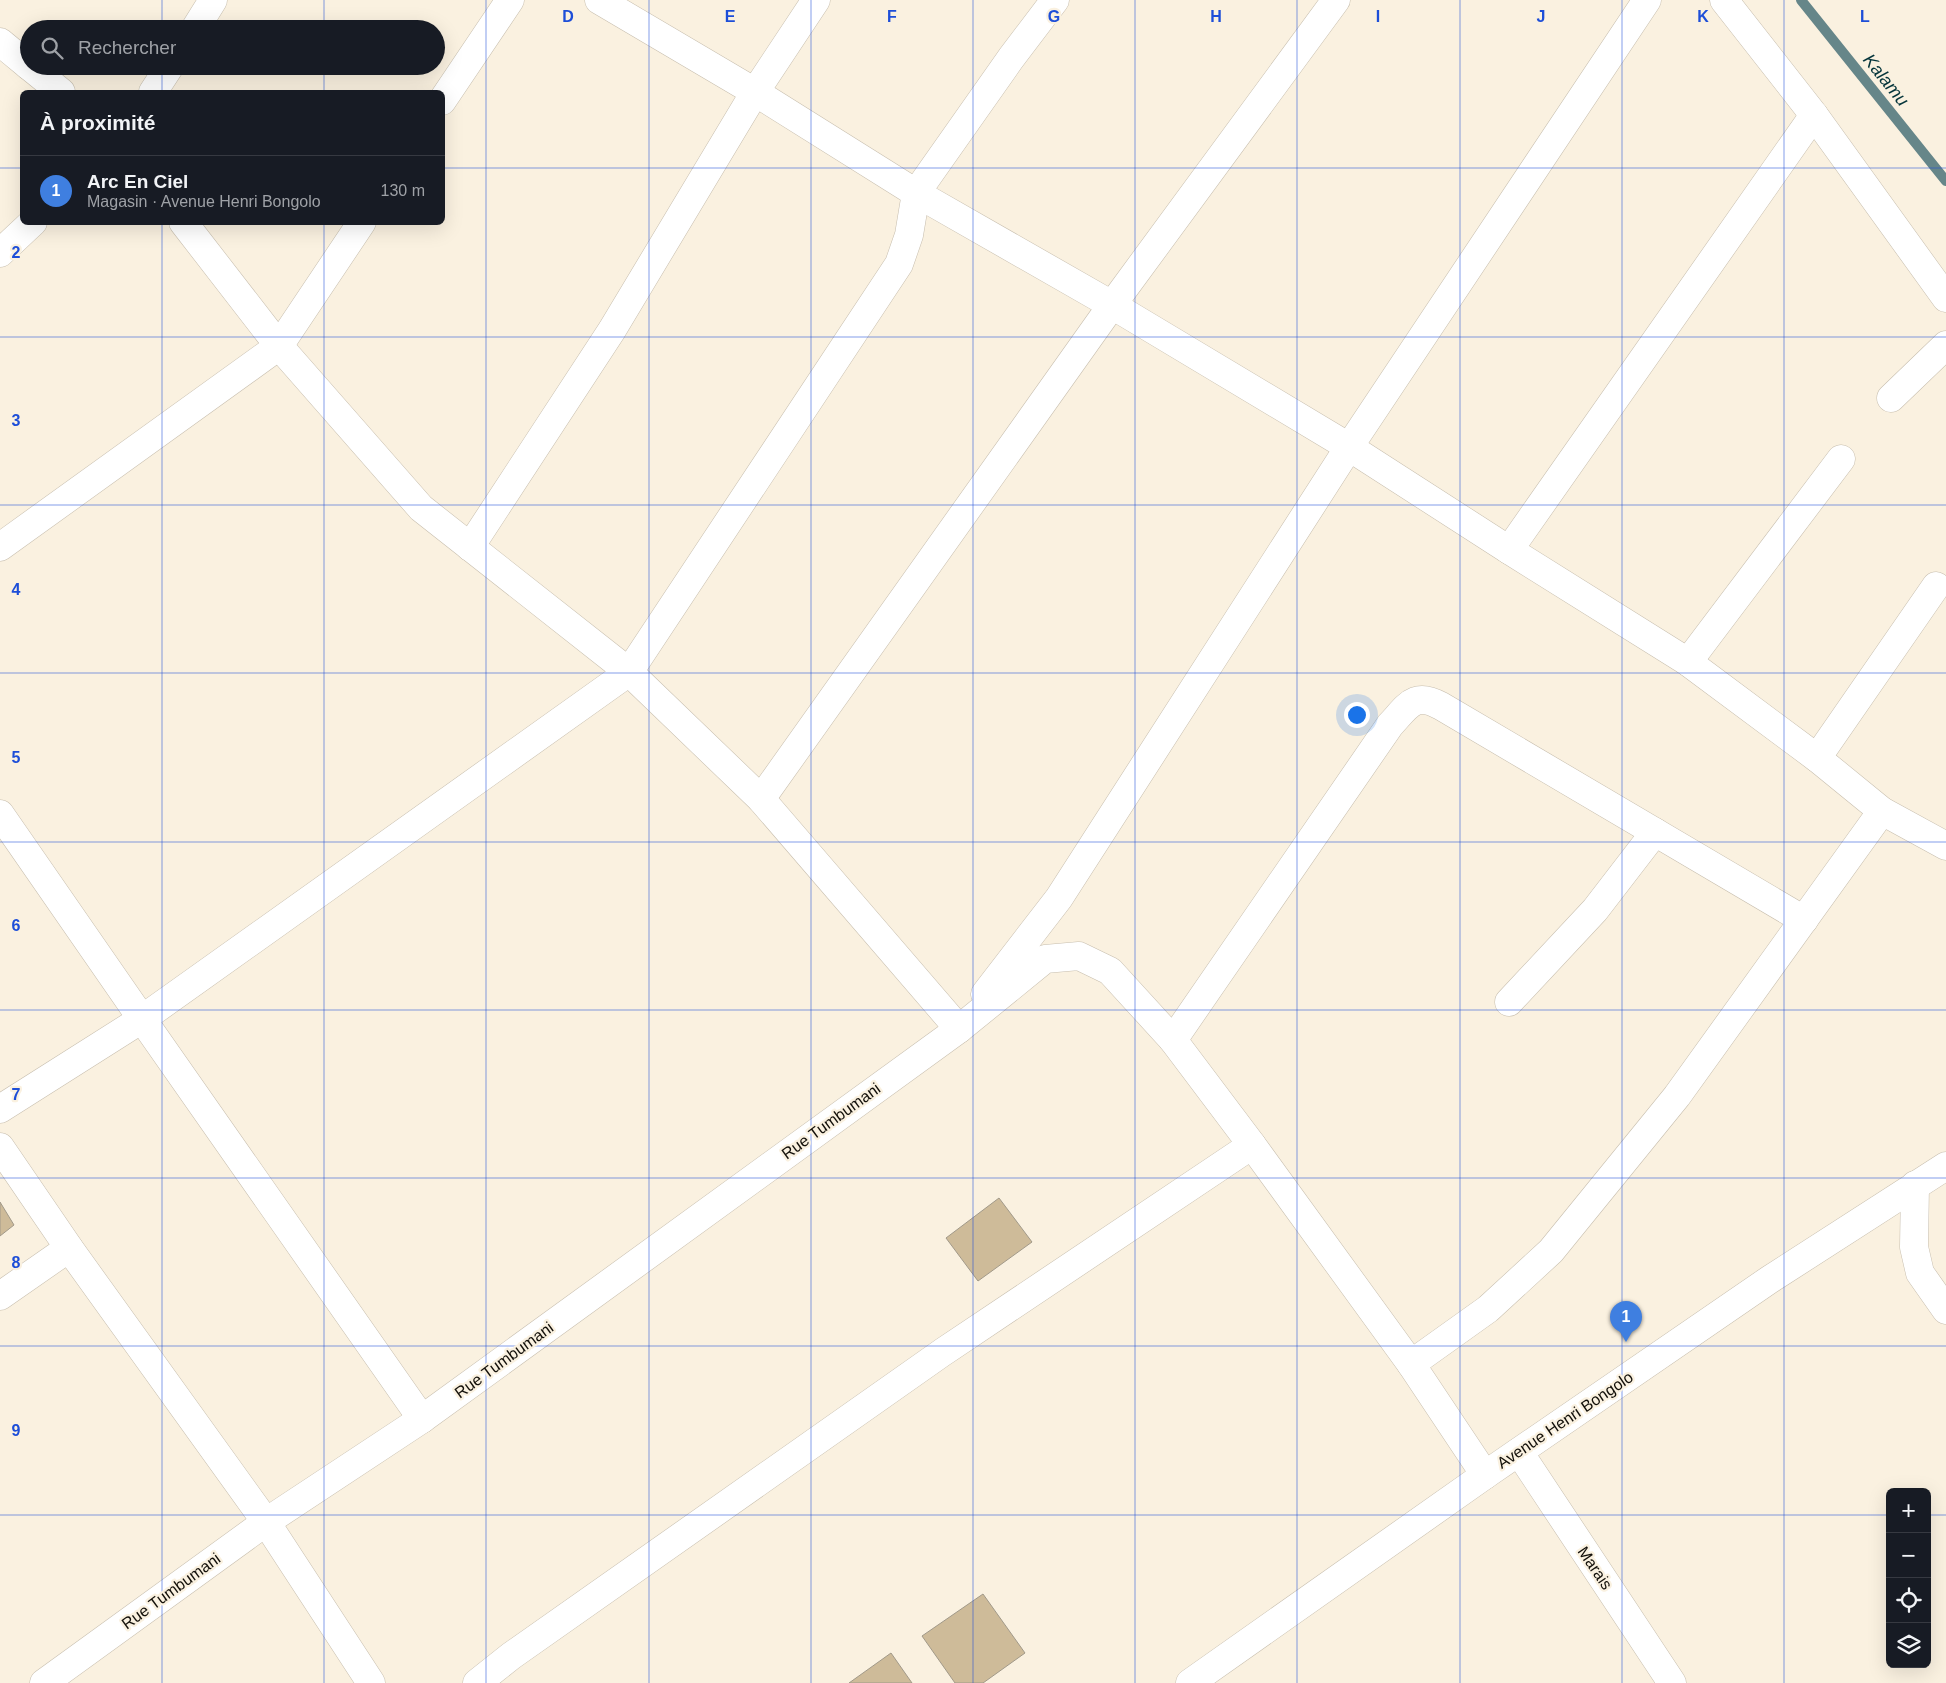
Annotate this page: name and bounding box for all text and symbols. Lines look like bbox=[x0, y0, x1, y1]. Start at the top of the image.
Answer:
text: D bbox=[562, 8, 574, 25]
text: E bbox=[725, 8, 736, 25]
text: F bbox=[887, 8, 897, 25]
text: G bbox=[1048, 8, 1060, 25]
text: H bbox=[1210, 8, 1222, 25]
text: I bbox=[1376, 8, 1380, 25]
text: J bbox=[1537, 8, 1545, 25]
text: K bbox=[1697, 8, 1709, 25]
text: L bbox=[1860, 8, 1870, 25]
search box bbox=[20, 20, 445, 75]
icon: search bbox=[38, 34, 66, 62]
text: Rechercher bbox=[78, 37, 176, 58]
water label: Kalamu bbox=[1859, 50, 1913, 110]
text: À proximité bbox=[40, 111, 156, 134]
text: Arc En Ciel bbox=[87, 171, 188, 192]
text: 1 bbox=[52, 182, 60, 199]
text: 130 m bbox=[381, 182, 425, 199]
text: Magasin · Avenue Henri Bongolo bbox=[87, 193, 321, 210]
text: 2 bbox=[12, 244, 21, 261]
text: 3 bbox=[12, 412, 21, 429]
text: 4 bbox=[12, 581, 21, 598]
your location bbox=[1344, 702, 1370, 728]
text: 5 bbox=[12, 749, 21, 766]
text: 6 bbox=[12, 917, 21, 934]
street label: Rue Tumbumani bbox=[779, 1080, 883, 1162]
text: 7 bbox=[12, 1086, 21, 1103]
text: 8 bbox=[12, 1254, 21, 1271]
pin: 1 bbox=[1610, 1301, 1642, 1342]
street label: Rue Tumbumani bbox=[452, 1319, 556, 1401]
street label: Avenue Henri Bongolo bbox=[1494, 1368, 1636, 1472]
text: 9 bbox=[12, 1422, 21, 1439]
map controls bbox=[1886, 1488, 1931, 1668]
button: + bbox=[1886, 1488, 1931, 1533]
button: − bbox=[1886, 1533, 1931, 1578]
street label: Marais bbox=[1575, 1543, 1615, 1593]
street label: Rue Tumbumani bbox=[119, 1550, 223, 1632]
button: locate bbox=[1886, 1578, 1931, 1623]
button: layers bbox=[1886, 1623, 1931, 1668]

